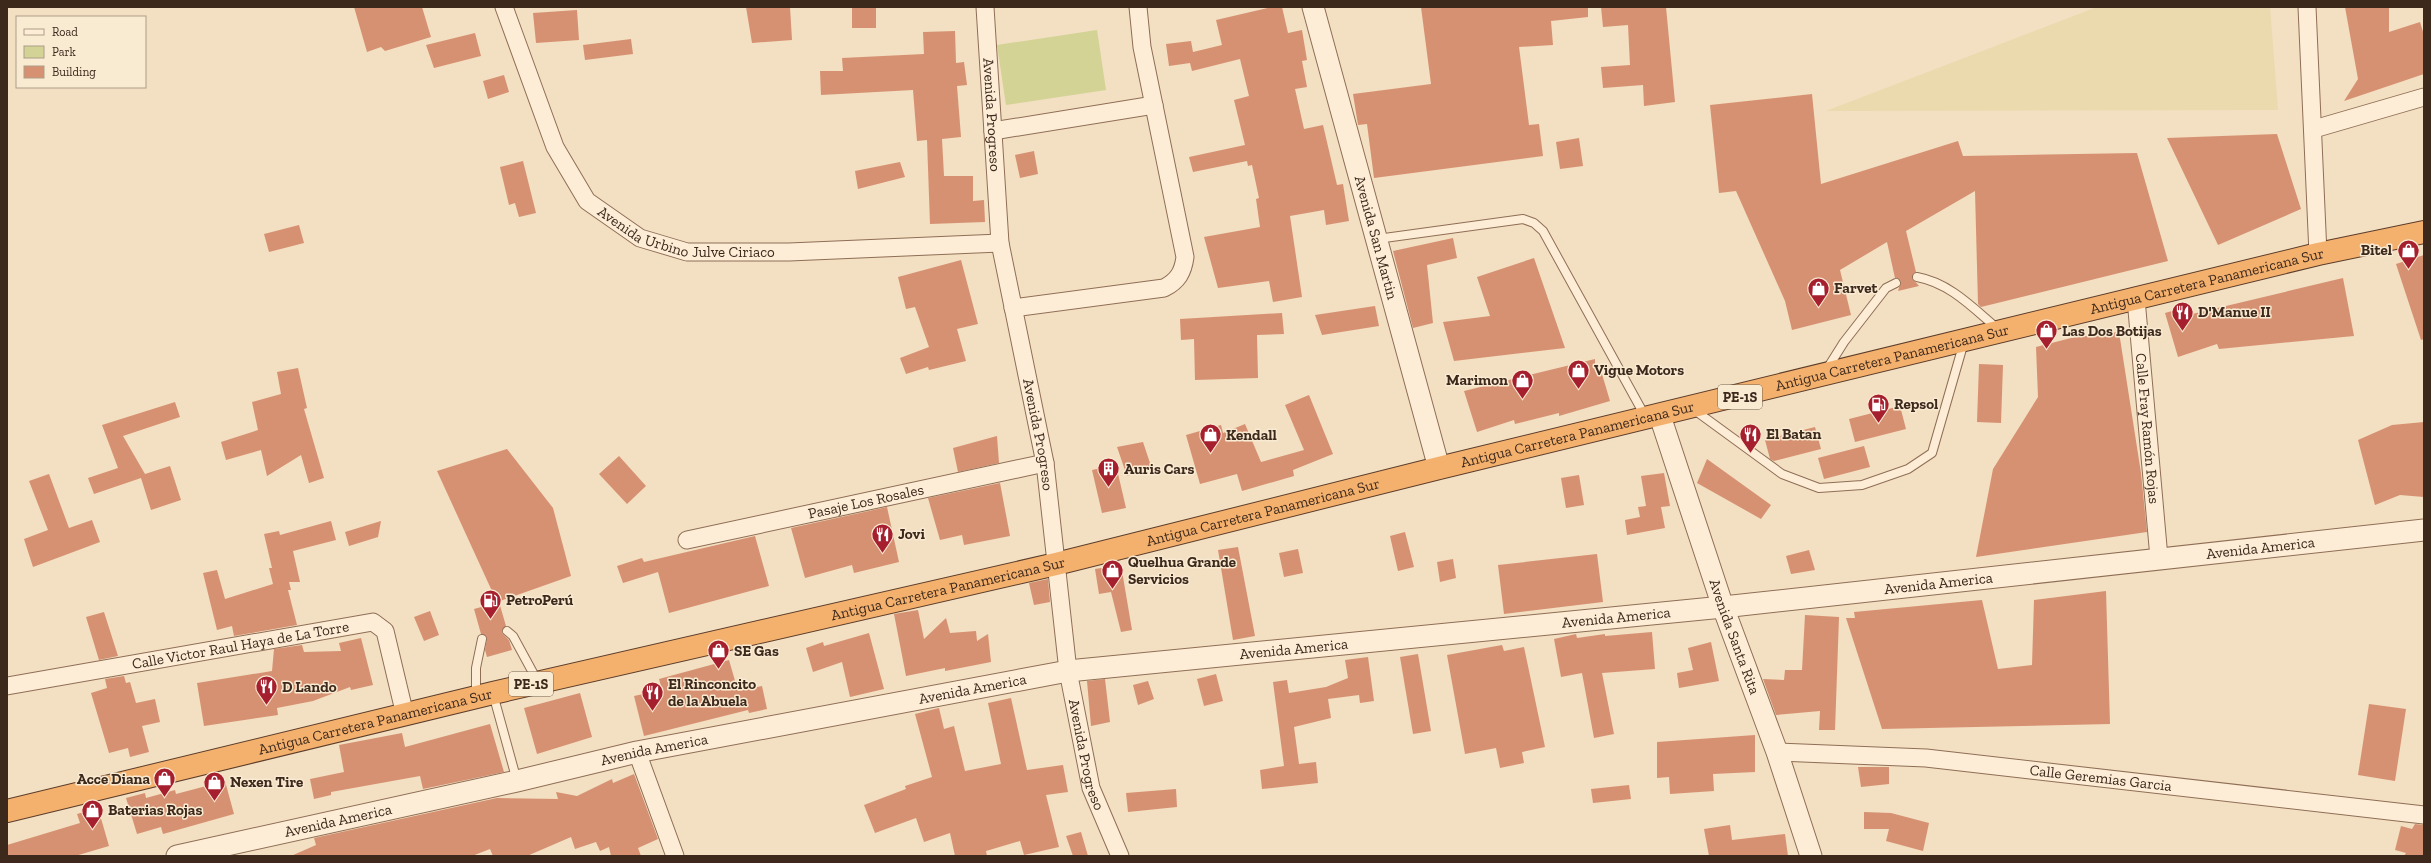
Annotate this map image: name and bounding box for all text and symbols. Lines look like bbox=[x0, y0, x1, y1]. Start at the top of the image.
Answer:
legend bbox=[16, 16, 146, 88]
text: Road bbox=[52, 25, 78, 39]
text: Park bbox=[52, 45, 77, 59]
street label: Avenida Progreso bbox=[979, 57, 1004, 172]
text: Building bbox=[52, 65, 96, 79]
street label: Avenida San Martin bbox=[1351, 174, 1402, 302]
street label: Avenida Urbino Julve Ciriaco bbox=[594, 202, 775, 261]
shop icon: Bitel bbox=[2395, 237, 2421, 270]
place label: Bitel bbox=[2361, 241, 2392, 259]
street label: Antigua Carretera Panamericana Sur bbox=[2088, 244, 2325, 318]
shop icon: Farvet bbox=[1805, 275, 1831, 308]
place label: Farvet bbox=[1834, 279, 1878, 297]
restaurant icon: D'Manue II bbox=[2169, 299, 2195, 332]
place label: D'Manue II bbox=[2198, 303, 2271, 321]
shop icon: Las Dos Botijas bbox=[2033, 318, 2059, 351]
street label: Antigua Carretera Panamericana Sur bbox=[1773, 321, 2011, 395]
place label: Las Dos Botijas bbox=[2062, 322, 2162, 340]
street label: Calle Fray Ramón Rojas bbox=[2132, 352, 2163, 505]
shop icon: Vigue Motors bbox=[1566, 357, 1592, 390]
place label: Vigue Motors bbox=[1594, 361, 1684, 379]
shop icon: Marimon bbox=[1510, 367, 1536, 400]
place label: Marimon bbox=[1446, 371, 1508, 389]
street label: Avenida Progreso bbox=[1019, 377, 1057, 492]
road number: PE-1S bbox=[1718, 385, 1762, 409]
fuel station icon: Repsol bbox=[1865, 391, 1891, 424]
place label: Repsol bbox=[1894, 395, 1938, 413]
street label: Antigua Carretera Panamericana Sur bbox=[1459, 397, 1696, 471]
restaurant icon: El Batan bbox=[1737, 421, 1763, 454]
shop icon: Kendall bbox=[1198, 422, 1224, 455]
place label: El Batan bbox=[1766, 425, 1821, 443]
place label: Kendall bbox=[1226, 426, 1277, 444]
building icon: Auris Cars bbox=[1096, 456, 1122, 489]
place label: Auris Cars bbox=[1124, 460, 1194, 478]
street label: Antigua Carretera Panamericana Sur bbox=[1144, 474, 1382, 550]
street label: Pasaje Los Rosales bbox=[806, 480, 925, 523]
restaurant icon: Jovi bbox=[869, 521, 895, 554]
place label: Jovi bbox=[898, 525, 925, 543]
street label: Avenida America bbox=[2205, 533, 2316, 563]
street label: Antigua Carretera Panamericana Sur bbox=[829, 553, 1067, 624]
place label: Quelhua Grande Servicios bbox=[1128, 553, 1236, 588]
shop icon: Quelhua Grande Servicios bbox=[1099, 558, 1125, 591]
street label: Avenida America bbox=[1883, 568, 1994, 598]
street label: Avenida Santa Rita bbox=[1705, 577, 1764, 697]
fuel station icon: PetroPerú bbox=[478, 587, 504, 620]
place label: PetroPerú bbox=[506, 591, 574, 609]
street label: Avenida America bbox=[1561, 603, 1671, 632]
street label: Calle Victor Raul Haya de La Torre bbox=[131, 617, 350, 673]
street label: Avenida America bbox=[1239, 635, 1349, 663]
shop icon: SE Gas bbox=[705, 638, 731, 671]
place label: SE Gas bbox=[734, 642, 779, 660]
street label: Avenida America bbox=[917, 670, 1028, 708]
road number: PE-1S bbox=[509, 672, 553, 696]
restaurant icon: D Lando bbox=[254, 674, 280, 707]
place label: El Rinconcito de la Abuela bbox=[668, 675, 756, 710]
place label: D Lando bbox=[282, 678, 337, 696]
restaurant icon: El Rinconcito de la Abuela bbox=[640, 680, 666, 713]
street label: Antigua Carretera Panamericana Sur bbox=[257, 685, 494, 759]
street label: Avenida Progreso bbox=[1065, 698, 1109, 813]
street label: Avenida America bbox=[599, 730, 709, 769]
street label: Calle Geremias Garcia bbox=[2029, 761, 2173, 795]
shop icon: Acce Diana bbox=[152, 766, 178, 799]
shop icon: Nexen Tire bbox=[201, 769, 227, 802]
place label: Acce Diana bbox=[77, 770, 150, 788]
place label: Nexen Tire bbox=[230, 773, 303, 791]
shop icon: Baterias Rojas bbox=[80, 797, 106, 830]
street label: Avenida America bbox=[283, 800, 393, 841]
place label: Baterias Rojas bbox=[108, 801, 202, 819]

